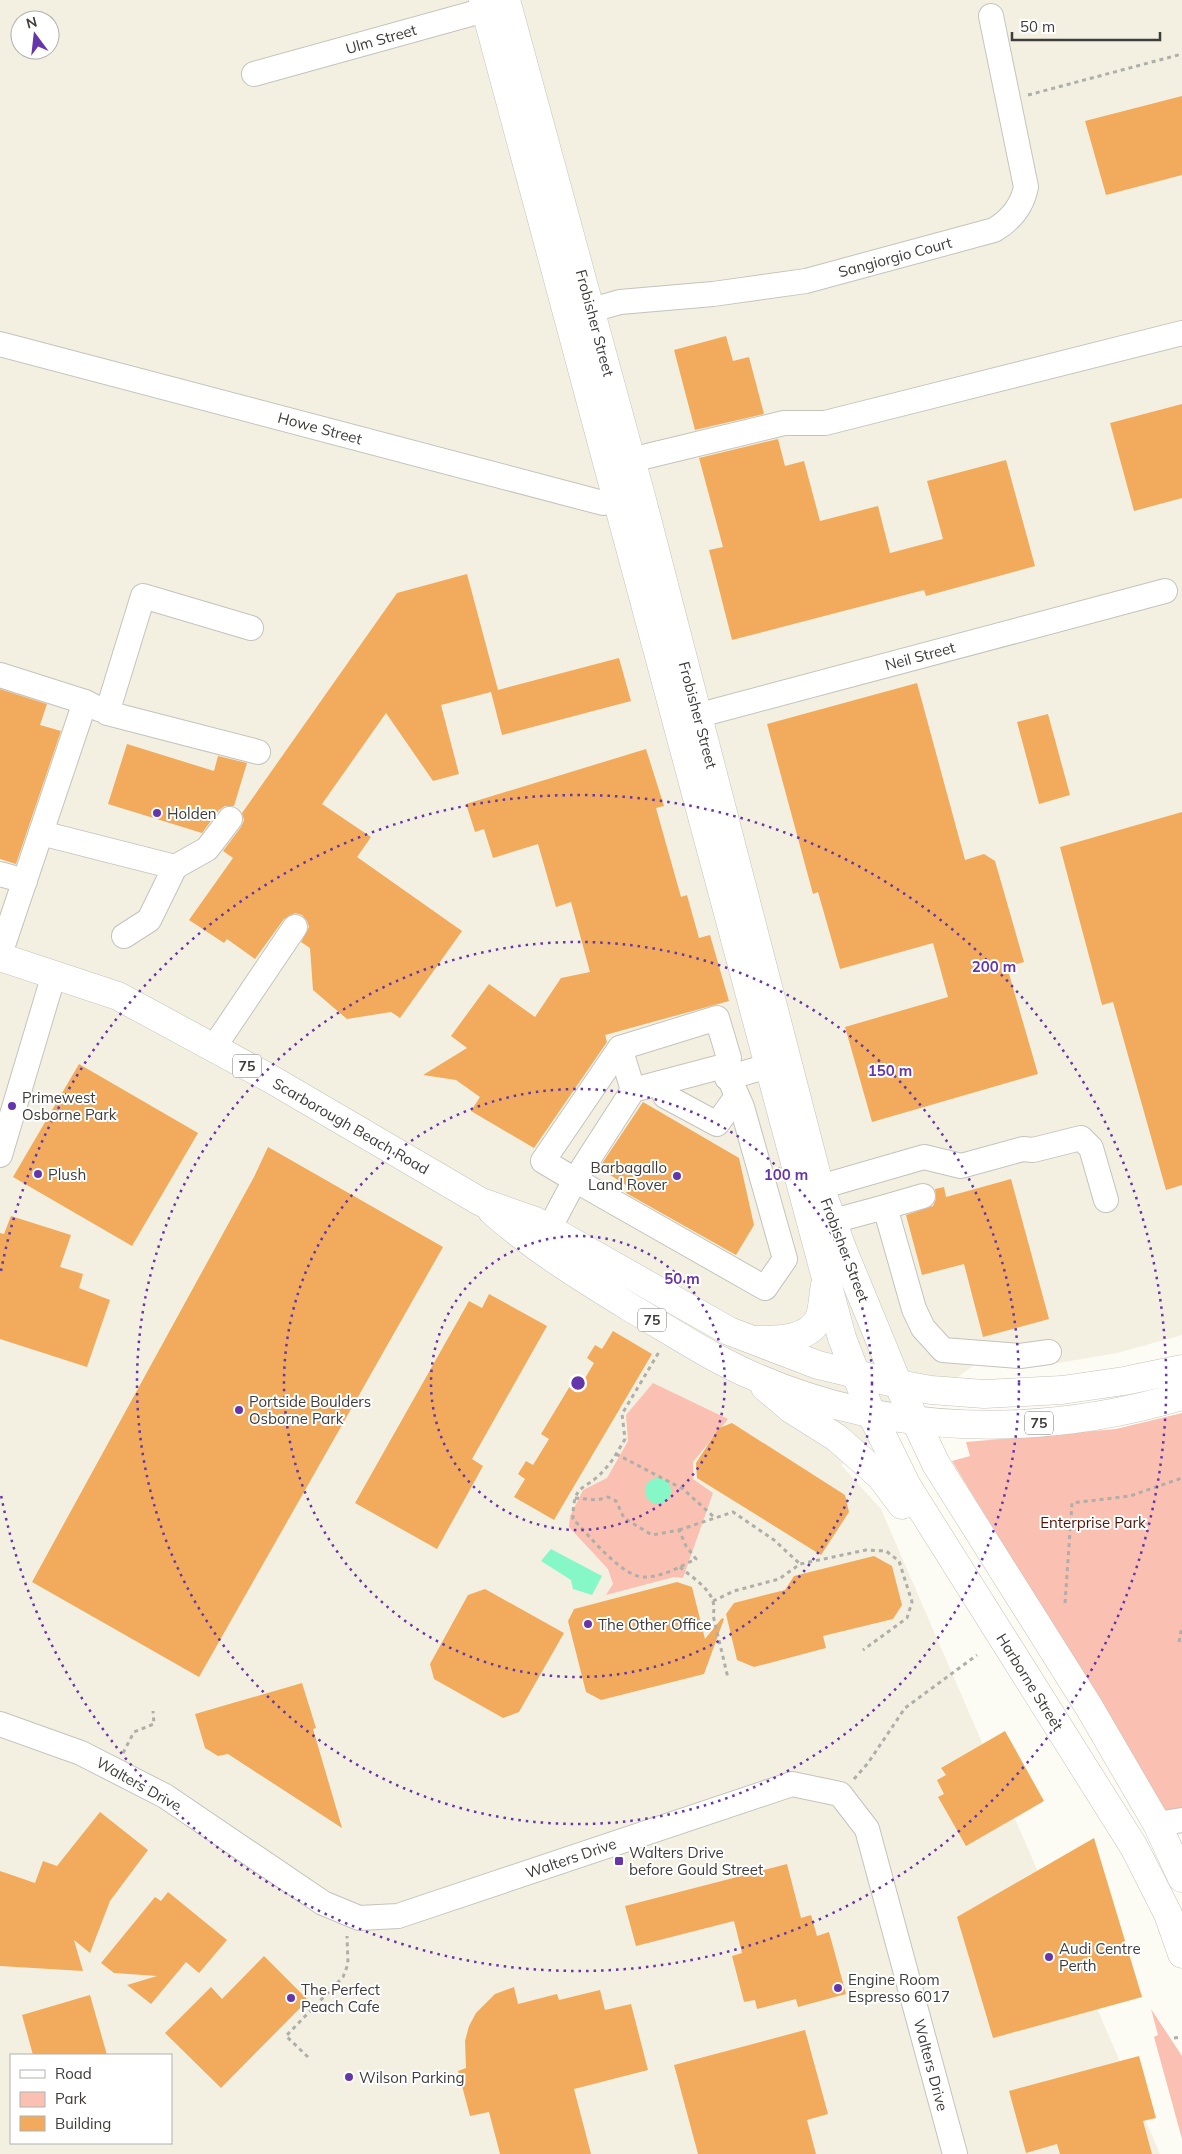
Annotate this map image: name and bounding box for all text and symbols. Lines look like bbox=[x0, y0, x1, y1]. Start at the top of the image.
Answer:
north arrow bbox=[10, 10, 60, 60]
scale bar bbox=[1012, 10, 1160, 42]
text: N bbox=[24, 12, 39, 33]
text: 50 m bbox=[1020, 17, 1055, 36]
street label: Ulm Street bbox=[343, 20, 419, 58]
street label: Sangiorgio Court bbox=[836, 233, 954, 281]
street label: Frobisher Street bbox=[572, 267, 618, 379]
street label: Howe Street bbox=[276, 408, 364, 448]
street label: Neil Street bbox=[883, 638, 957, 674]
street label: Frobisher Street bbox=[675, 659, 721, 771]
place label: Holden bbox=[167, 804, 217, 823]
marker: Holden bbox=[151, 807, 163, 819]
text: 200 m bbox=[972, 957, 1016, 976]
road number: 75 bbox=[233, 1054, 261, 1078]
text: 150 m bbox=[868, 1061, 912, 1080]
street label: Scarborough Beach Road bbox=[269, 1073, 433, 1179]
place label: Primewest Osborne Park bbox=[22, 1088, 117, 1124]
marker: Primewest Osborne Park bbox=[6, 1100, 18, 1112]
place label: Barbagallo Land Rover bbox=[588, 1158, 668, 1194]
place label: Plush bbox=[48, 1165, 86, 1184]
text: 100 m bbox=[764, 1165, 808, 1184]
marker: Plush bbox=[32, 1168, 44, 1180]
marker: Barbagallo Land Rover bbox=[671, 1170, 683, 1182]
street label: Frobisher Street bbox=[816, 1195, 874, 1305]
text: 50 m bbox=[664, 1269, 700, 1288]
road number: 75 bbox=[638, 1308, 666, 1332]
centre of rings bbox=[569, 1374, 587, 1392]
place label: Portside Boulders Osborne Park bbox=[249, 1392, 371, 1428]
marker: Portside Boulders Osborne Park bbox=[233, 1404, 245, 1416]
road number: 75 bbox=[1025, 1412, 1053, 1435]
park label: Enterprise Park bbox=[1040, 1513, 1146, 1532]
place label: The Other Office bbox=[598, 1615, 712, 1634]
marker: The Other Office bbox=[582, 1618, 594, 1630]
street label: Harborne Street bbox=[992, 1630, 1068, 1734]
street label: Walters Drive bbox=[93, 1753, 185, 1815]
street label: Walters Drive bbox=[523, 1834, 619, 1882]
place label: Walters Drive before Gould Street bbox=[629, 1843, 763, 1879]
marker: Walters Drive before Gould Street bbox=[613, 1855, 625, 1867]
place label: Audi Centre Perth bbox=[1059, 1939, 1141, 1975]
marker: Audi Centre Perth bbox=[1043, 1951, 1055, 1963]
place label: Engine Room Espresso 6017 bbox=[848, 1970, 950, 2006]
place label: The Perfect Peach Cafe bbox=[301, 1980, 380, 2016]
marker: Engine Room Espresso 6017 bbox=[832, 1982, 844, 1994]
marker: The Perfect Peach Cafe bbox=[285, 1992, 297, 2004]
street label: Walters Drive bbox=[910, 2017, 952, 2113]
legend bbox=[10, 2054, 172, 2144]
text: Road bbox=[55, 2064, 92, 2083]
place label: Wilson Parking bbox=[359, 2068, 465, 2087]
marker: Wilson Parking bbox=[343, 2071, 355, 2083]
text: Park bbox=[55, 2089, 87, 2108]
text: Building bbox=[55, 2114, 111, 2133]

